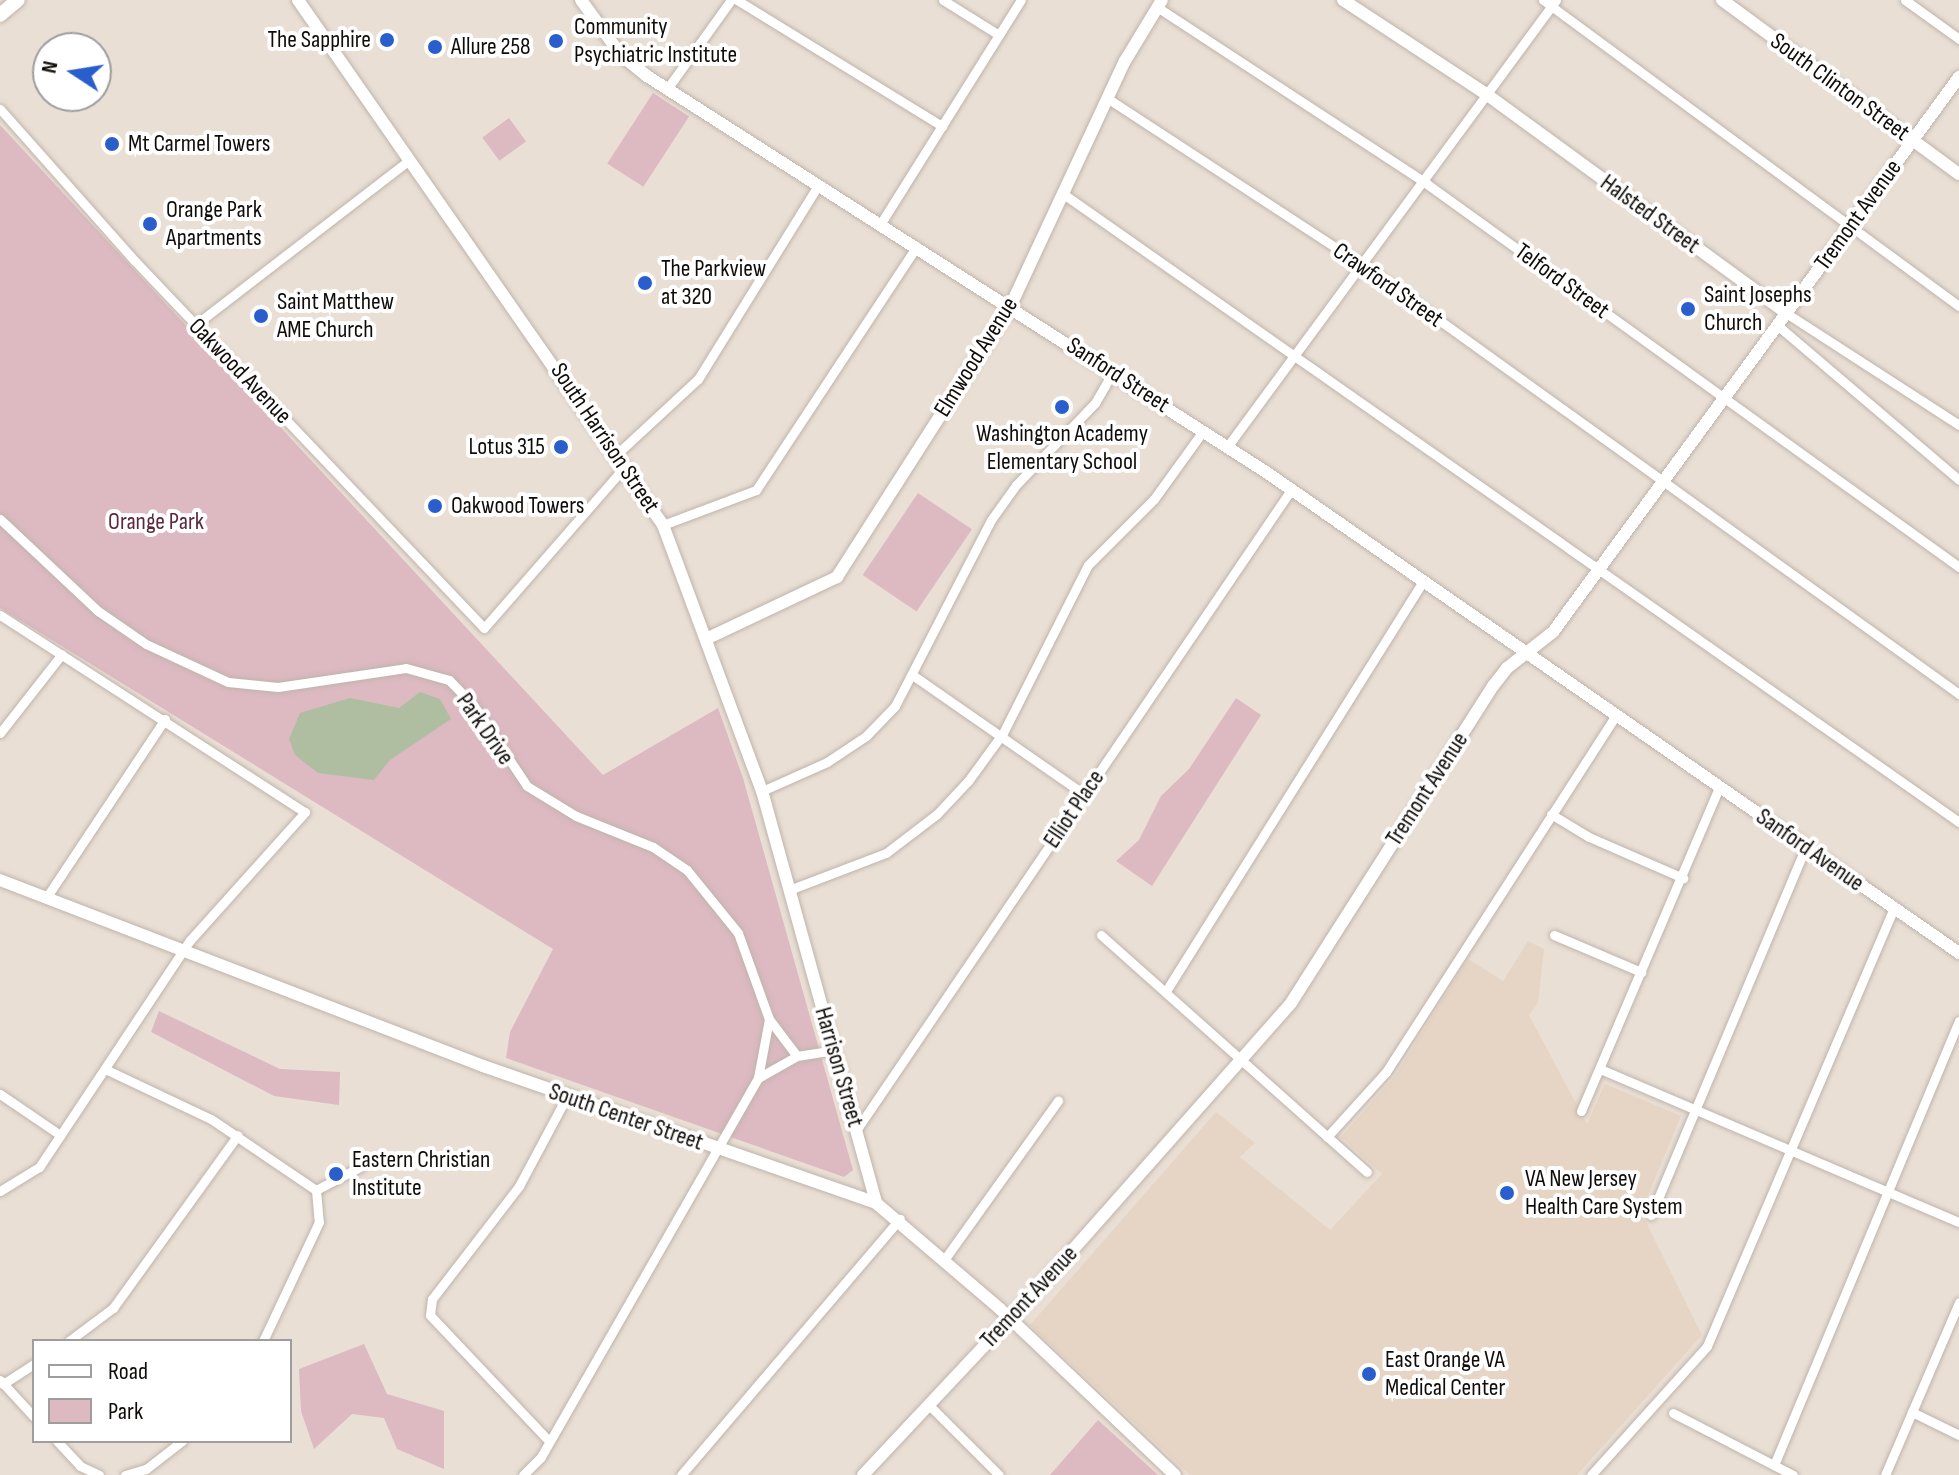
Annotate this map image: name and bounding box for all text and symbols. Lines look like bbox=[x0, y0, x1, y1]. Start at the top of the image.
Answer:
place label: Community Psychiatric Institute bbox=[574, 13, 737, 69]
place label: The Sapphire bbox=[267, 26, 371, 54]
street label: South Clinton Street bbox=[1765, 27, 1915, 147]
marker: Community Psychiatric Institute bbox=[545, 30, 567, 52]
marker: The Sapphire bbox=[378, 31, 396, 49]
north arrow bbox=[32, 32, 112, 112]
place label: Allure 258 bbox=[451, 33, 531, 61]
marker: Allure 258 bbox=[426, 38, 444, 56]
text: N bbox=[36, 59, 64, 76]
place label: Mt Carmel Towers bbox=[128, 130, 270, 158]
marker: Mt Carmel Towers bbox=[103, 135, 121, 153]
street label: Tremont Avenue bbox=[1808, 154, 1908, 276]
street label: Halsted Street bbox=[1595, 168, 1705, 260]
place label: Orange Park Apartments bbox=[166, 196, 262, 252]
marker: Orange Park Apartments bbox=[141, 215, 159, 233]
street label: Crawford Street bbox=[1327, 237, 1449, 333]
street label: Telford Street bbox=[1509, 237, 1615, 325]
place label: The Parkview at 320 bbox=[661, 255, 766, 311]
marker: The Parkview at 320 bbox=[636, 274, 654, 292]
place label: Saint Josephs Church bbox=[1704, 281, 1812, 337]
place label: Saint Matthew AME Church bbox=[277, 288, 394, 344]
street label: Elmwood Avenue bbox=[928, 292, 1024, 422]
marker: Saint Josephs Church bbox=[1679, 300, 1697, 318]
marker: Saint Matthew AME Church bbox=[252, 307, 270, 325]
street label: Oakwood Avenue bbox=[182, 312, 298, 430]
street label: Sanford Street bbox=[1061, 331, 1175, 419]
street label: South Harrison Street bbox=[544, 358, 666, 518]
marker: Washington Academy Elementary School bbox=[1053, 398, 1071, 416]
place label: Washington Academy Elementary School bbox=[976, 420, 1148, 476]
place label: Lotus 315 bbox=[469, 433, 545, 461]
marker: Lotus 315 bbox=[552, 438, 570, 456]
place label: Oakwood Towers bbox=[451, 492, 584, 520]
marker: Oakwood Towers bbox=[426, 497, 444, 515]
park label: Orange Park bbox=[108, 508, 204, 536]
street label: Park Drive bbox=[450, 688, 520, 770]
street label: Tremont Avenue bbox=[1380, 727, 1474, 851]
street label: Elliot Place bbox=[1037, 765, 1111, 853]
street label: Sanford Avenue bbox=[1750, 802, 1870, 898]
street label: Harrison Street bbox=[808, 1004, 870, 1130]
street label: South Center Street bbox=[545, 1077, 707, 1157]
place label: Eastern Christian Institute bbox=[352, 1146, 490, 1202]
marker: Eastern Christian Institute bbox=[327, 1165, 345, 1183]
place label: VA New Jersey Health Care System bbox=[1525, 1165, 1683, 1221]
marker: VA New Jersey Health Care System bbox=[1496, 1182, 1518, 1204]
street label: Tremont Avenue bbox=[974, 1240, 1084, 1354]
legend bbox=[32, 1339, 292, 1443]
place label: East Orange VA Medical Center bbox=[1385, 1346, 1505, 1402]
text: Road bbox=[108, 1357, 148, 1386]
marker: East Orange VA Medical Center bbox=[1360, 1365, 1378, 1383]
text: Park bbox=[108, 1397, 143, 1426]

